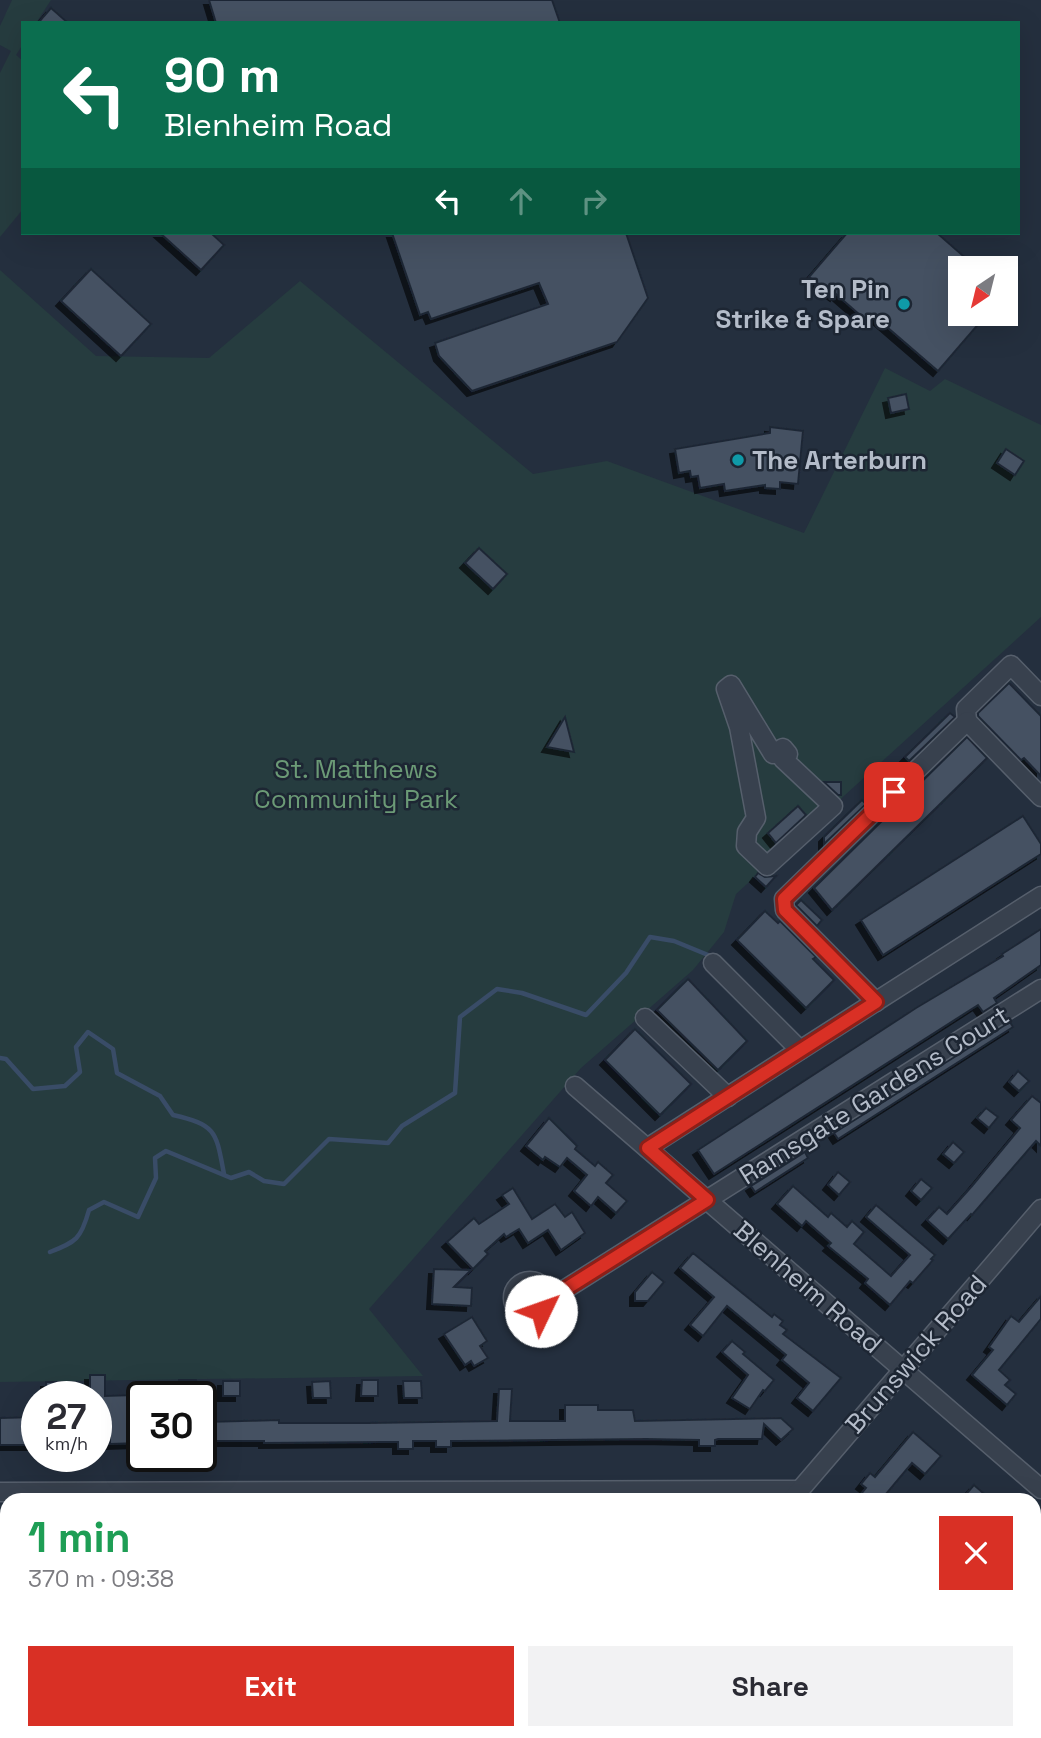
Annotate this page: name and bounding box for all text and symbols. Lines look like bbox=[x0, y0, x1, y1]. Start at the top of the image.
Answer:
text: 90 m bbox=[164, 44, 280, 106]
icon: left bbox=[49, 49, 140, 140]
text: Blenheim Road bbox=[164, 105, 392, 145]
icon: left bbox=[429, 182, 467, 220]
icon: ahead bbox=[502, 182, 540, 220]
icon: right bbox=[575, 182, 613, 220]
north arrow bbox=[948, 256, 1018, 326]
map controls bbox=[948, 256, 1018, 326]
place label: Ten Pin Strike & Spare bbox=[716, 272, 890, 336]
marker: Ten Pin Strike & Spare bbox=[896, 296, 912, 312]
place label: The Arterburn bbox=[752, 443, 927, 477]
marker: The Arterburn bbox=[730, 452, 746, 468]
park label: St. Matthews Community Park bbox=[254, 752, 458, 816]
pin bbox=[864, 762, 924, 822]
icon: arrive bbox=[875, 773, 913, 811]
street label: Ramsgate Gardens Court bbox=[733, 998, 1015, 1192]
street label: Blenheim Road bbox=[727, 1213, 889, 1361]
street label: Brunswick Road bbox=[838, 1268, 994, 1440]
position arrow bbox=[504, 1274, 578, 1348]
speed limit sign: 30 bbox=[126, 1381, 217, 1472]
text: 27 bbox=[47, 1395, 86, 1439]
text: km/h bbox=[45, 1432, 88, 1455]
text: 1 min bbox=[28, 1511, 131, 1564]
button: close bbox=[939, 1516, 1013, 1590]
text: 370 m · 09:38 bbox=[28, 1564, 174, 1594]
button: Exit bbox=[28, 1646, 514, 1726]
button: Share bbox=[528, 1646, 1013, 1726]

